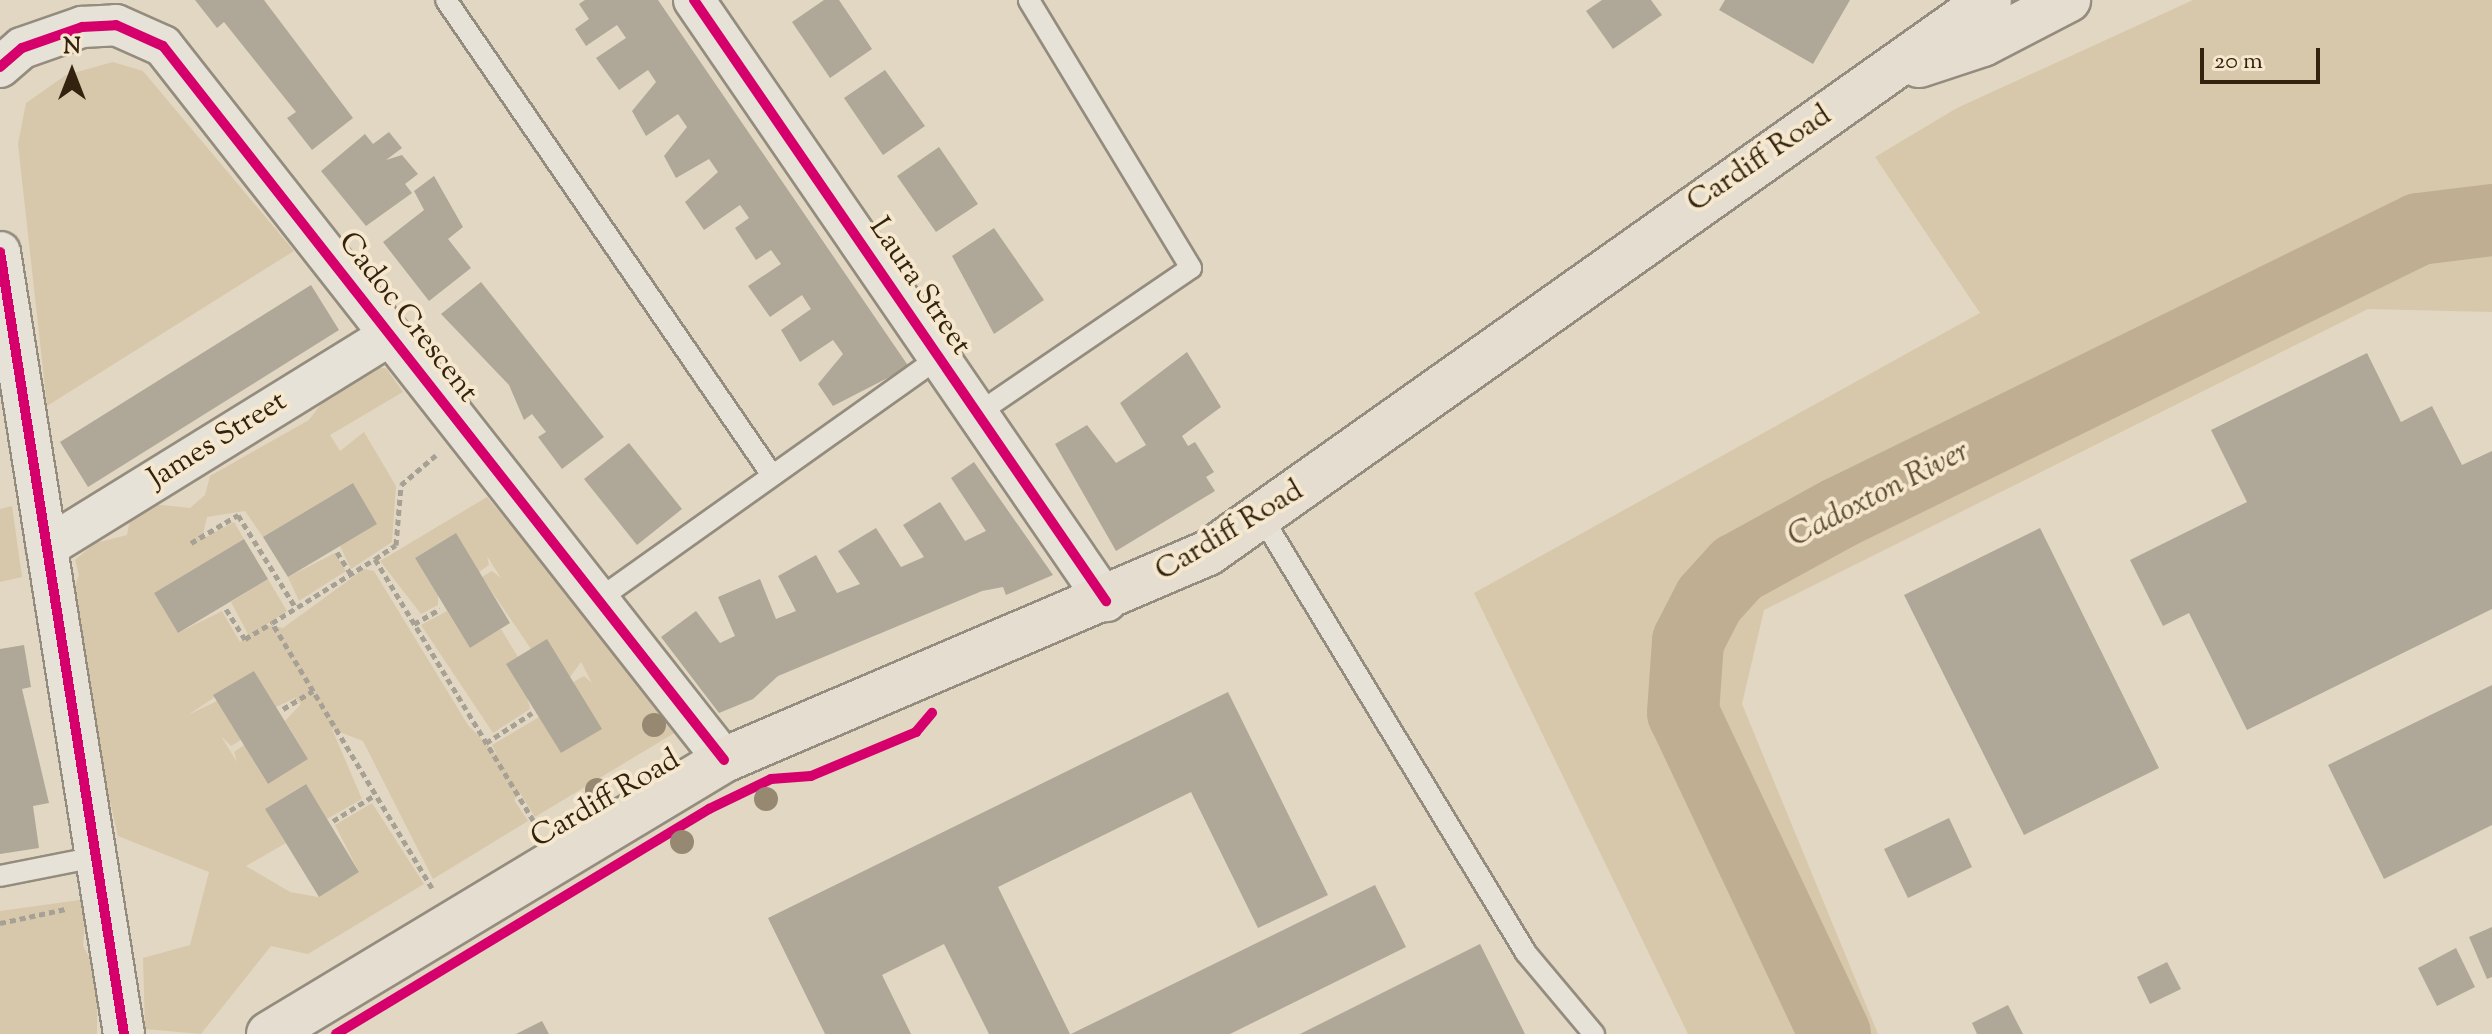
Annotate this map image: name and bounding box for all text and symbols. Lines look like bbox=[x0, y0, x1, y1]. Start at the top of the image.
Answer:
north arrow bbox=[32, 32, 112, 112]
text: N bbox=[63, 32, 81, 64]
scale bar bbox=[2204, 32, 2324, 82]
text: 20 m bbox=[2214, 45, 2263, 79]
street label: Cardiff Road bbox=[1681, 99, 1839, 221]
street label: Laura Street bbox=[860, 212, 978, 362]
street label: Cadoc Crescent bbox=[329, 226, 485, 410]
street label: James Street bbox=[142, 384, 294, 498]
water label: Cadoxton River bbox=[1782, 433, 1976, 557]
street label: Cardiff Road bbox=[1150, 474, 1310, 590]
street label: Cardiff Road bbox=[525, 743, 687, 857]

